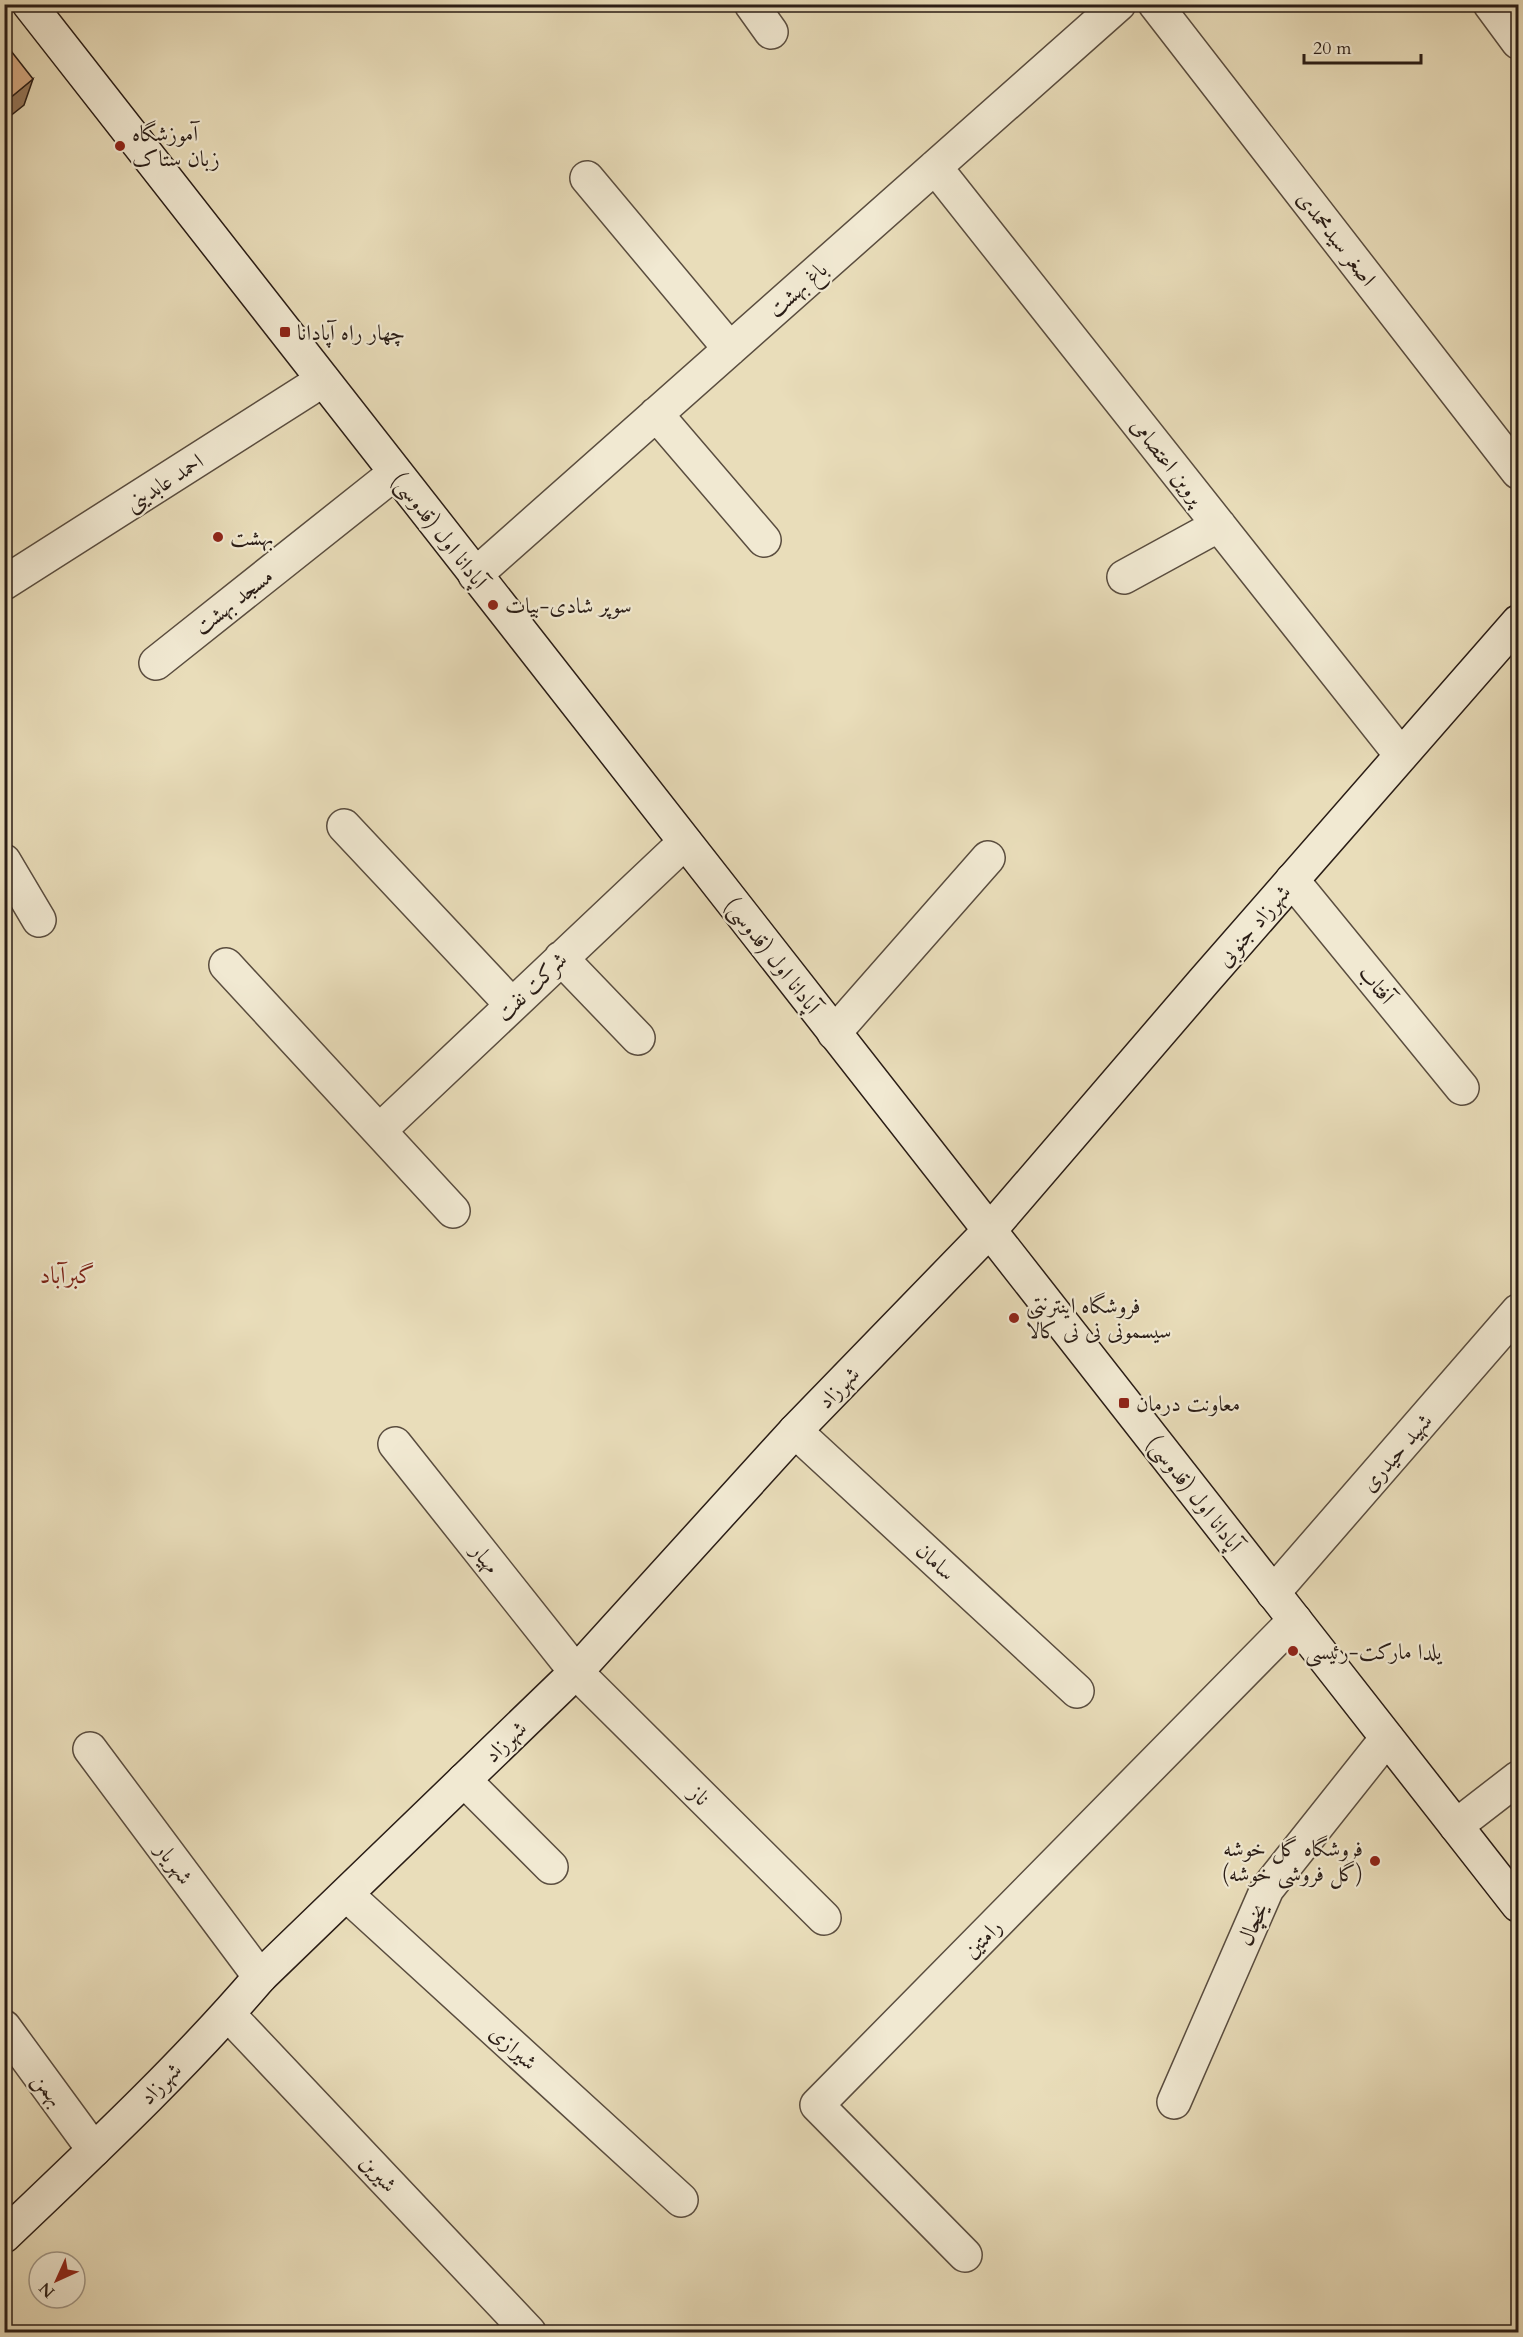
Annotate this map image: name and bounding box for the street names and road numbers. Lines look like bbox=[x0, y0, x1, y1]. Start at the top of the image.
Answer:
street label: اصغر سیدمحمدی bbox=[1290, 185, 1383, 292]
street label: باغ بهشت bbox=[761, 255, 836, 327]
street label: پروین اعتصامی bbox=[1124, 412, 1212, 513]
street label: احمد عابدینی bbox=[120, 446, 209, 519]
street label: آپادانا اول (قدوسی) bbox=[384, 466, 495, 597]
street label: مسجد بهشت bbox=[188, 561, 279, 642]
street label: شهرزاد جنوبی bbox=[1210, 878, 1299, 974]
street label: آپادانا اول (قدوسی) bbox=[717, 891, 828, 1022]
street label: شرکت نفت bbox=[490, 945, 574, 1028]
street label: آفتاب bbox=[1351, 959, 1403, 1012]
street label: شهرزاد bbox=[811, 1360, 866, 1416]
street label: شهید حیدری bbox=[1354, 1407, 1439, 1498]
street label: آپادانا اول (قدوسی) bbox=[1139, 1429, 1250, 1560]
street label: مهیار bbox=[463, 1536, 507, 1580]
street label: سامان bbox=[909, 1536, 962, 1588]
street label: شهرزاد bbox=[478, 1714, 534, 1769]
street label: ناز bbox=[681, 1777, 716, 1813]
street label: شهریار bbox=[147, 1835, 200, 1891]
street label: یخچال bbox=[1230, 1898, 1276, 1951]
street label: رامتین bbox=[956, 1912, 1009, 1965]
street label: شیرازی bbox=[483, 2018, 544, 2077]
street label: شهرزاد bbox=[133, 2056, 188, 2112]
street label: بهمن bbox=[26, 2066, 71, 2113]
street label: شیرین bbox=[353, 2148, 404, 2199]

